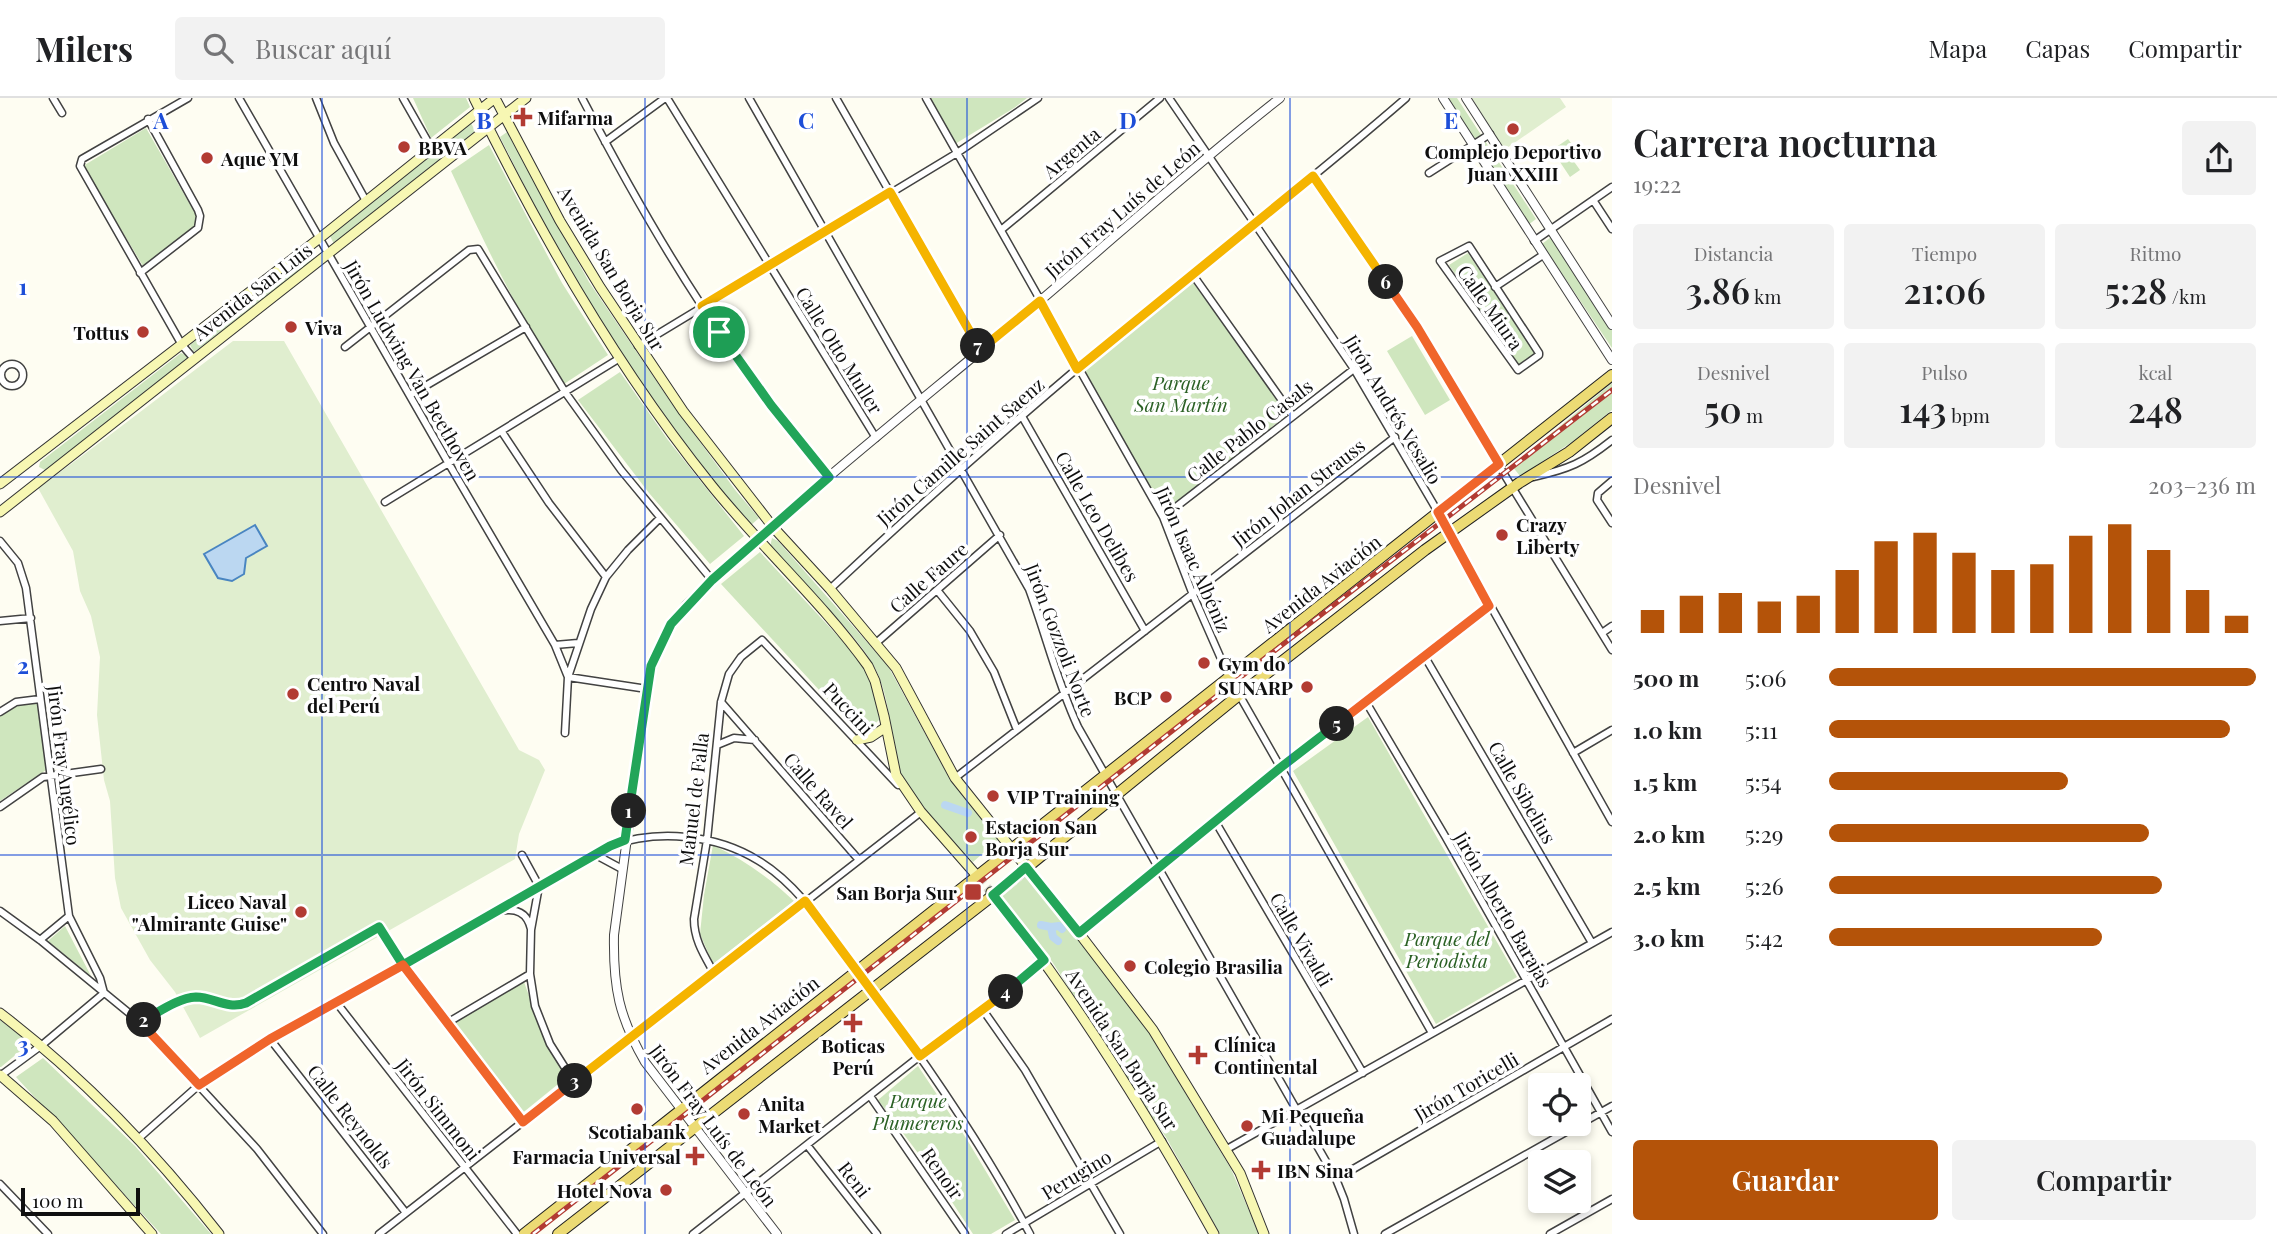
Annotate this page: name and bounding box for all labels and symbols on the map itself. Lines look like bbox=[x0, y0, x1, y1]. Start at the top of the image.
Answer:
text: A bbox=[152, 104, 169, 135]
text: B bbox=[476, 104, 492, 135]
place label: Mifarma bbox=[537, 104, 613, 130]
text: C bbox=[798, 104, 814, 135]
text: D bbox=[1119, 104, 1137, 135]
text: E bbox=[1444, 104, 1458, 135]
marker: Mifarma bbox=[515, 109, 531, 125]
street label: Argenta bbox=[1036, 120, 1106, 184]
marker: Complejo Deportivo Juan XXIII bbox=[1505, 121, 1521, 137]
place label: BBVA bbox=[418, 134, 467, 160]
street label: Jirón Fray Luís de León bbox=[1038, 134, 1206, 284]
place label: Complejo Deportivo Juan XXIII bbox=[1425, 138, 1602, 186]
marker: BBVA bbox=[396, 139, 412, 155]
place label: Aque YM bbox=[220, 145, 299, 171]
marker: Aque YM bbox=[199, 150, 215, 166]
street label: Avenida San Borja Sur bbox=[552, 180, 672, 356]
street label: Avenida San Luis bbox=[186, 236, 317, 346]
street label: Jirón Ludwing Van Beethoven bbox=[339, 254, 487, 486]
street label: Calle Miura bbox=[1452, 259, 1530, 355]
pin: 6 bbox=[1368, 264, 1404, 300]
text: 1 bbox=[19, 270, 28, 301]
street label: Calle Otto Muller bbox=[790, 281, 890, 419]
pin bbox=[689, 302, 749, 362]
place label: Viva bbox=[304, 314, 342, 340]
place label: Tottus bbox=[73, 319, 129, 345]
marker: Viva bbox=[283, 319, 299, 335]
marker: Tottus bbox=[135, 324, 151, 340]
pin: 7 bbox=[960, 328, 996, 364]
street label: Jirón Andrés Vesalio bbox=[1339, 329, 1449, 489]
park label: Parque San Martín bbox=[1133, 369, 1228, 417]
street label: Jirón Camille Saint Saenz bbox=[870, 371, 1049, 532]
street label: Calle Pablo Casals bbox=[1181, 373, 1317, 487]
street label: Jirón Johan Strauss bbox=[1225, 432, 1370, 553]
street label: Calle Leo Delibes bbox=[1050, 446, 1146, 586]
street label: Jirón Isaac Albéniz bbox=[1150, 481, 1238, 636]
place label: Crazy Liberty bbox=[1516, 511, 1580, 559]
marker: Crazy Liberty bbox=[1494, 527, 1510, 543]
street label: Avenida Aviación bbox=[1255, 528, 1387, 638]
street label: Calle Faure bbox=[883, 536, 973, 618]
street label: Jirón Gozzoli Norte bbox=[1019, 559, 1102, 720]
text: 2 bbox=[17, 649, 29, 680]
place label: Gym do bbox=[1218, 650, 1286, 676]
marker: Gym do bbox=[1196, 655, 1212, 671]
place label: Centro Naval del Perú bbox=[307, 670, 420, 718]
place label: SUNARP bbox=[1218, 674, 1293, 700]
street label: Puccini bbox=[818, 676, 880, 740]
marker: SUNARP bbox=[1299, 679, 1315, 695]
street label: Jirón Fray Angélico bbox=[42, 682, 88, 847]
place label: BCP bbox=[1114, 684, 1152, 710]
marker: Centro Naval del Perú bbox=[285, 686, 301, 702]
marker: BCP bbox=[1158, 689, 1174, 705]
pin: 5 bbox=[1320, 706, 1354, 742]
street label: Manuel de Falla bbox=[672, 730, 714, 867]
street label: Calle Sibelius bbox=[1483, 736, 1563, 848]
street label: Calle Ravel bbox=[779, 746, 860, 834]
place label: VIP Training bbox=[1006, 783, 1120, 809]
marker: VIP Training bbox=[985, 788, 1001, 804]
pin: 1 bbox=[612, 794, 646, 828]
place label: Estacion San Borja Sur bbox=[985, 813, 1098, 861]
street label: Jirón Alberto Barajas bbox=[1448, 825, 1559, 992]
marker: Estacion San Borja Sur bbox=[963, 829, 979, 845]
place label: San Borja Sur bbox=[836, 879, 957, 905]
marker: San Borja Sur bbox=[963, 882, 983, 902]
street label: Calle Vivaldi bbox=[1265, 887, 1340, 991]
place label: Liceo Naval "Almirante Guise" bbox=[132, 888, 287, 936]
marker: Liceo Naval "Almirante Guise" bbox=[293, 904, 309, 920]
park label: Parque del Periodista bbox=[1403, 925, 1491, 973]
place label: Colegio Brasilia bbox=[1144, 953, 1283, 979]
marker: Colegio Brasilia bbox=[1122, 958, 1138, 974]
street label: Avenida San Borja Sur bbox=[1060, 962, 1185, 1135]
street label: Avenida Aviación bbox=[693, 969, 825, 1079]
pin: 4 bbox=[988, 974, 1024, 1010]
pin: 2 bbox=[127, 1002, 162, 1038]
marker: Boticas Perú bbox=[845, 1015, 861, 1031]
text: 3 bbox=[17, 1028, 29, 1059]
place label: Clínica Continental bbox=[1214, 1031, 1318, 1079]
place label: Boticas Perú bbox=[821, 1032, 885, 1080]
street label: Jirón Fray Luís de León bbox=[644, 1037, 784, 1212]
marker: Clínica Continental bbox=[1188, 1045, 1208, 1065]
street label: Jirón Toricelli bbox=[1408, 1045, 1523, 1127]
street label: Jirón Simmoni bbox=[390, 1052, 487, 1166]
street label: Calle Reynolds bbox=[302, 1059, 400, 1173]
pin: 3 bbox=[558, 1063, 592, 1098]
park label: Parque Plumereros bbox=[872, 1087, 963, 1135]
place label: Anita Market bbox=[757, 1090, 821, 1138]
marker: Scotiabank bbox=[629, 1101, 645, 1117]
place label: Mi Pequeña Guadalupe bbox=[1261, 1102, 1364, 1150]
marker: Anita Market bbox=[736, 1106, 752, 1122]
place label: Scotiabank bbox=[588, 1118, 687, 1144]
marker: Mi Pequeña Guadalupe bbox=[1239, 1118, 1255, 1134]
street label: Renoir bbox=[916, 1142, 971, 1205]
place label: Farmacia Universal bbox=[512, 1143, 681, 1169]
street label: Perugino bbox=[1036, 1143, 1116, 1205]
marker: Farmacia Universal bbox=[687, 1148, 703, 1164]
street label: Reni bbox=[833, 1156, 877, 1203]
place label: IBN Sina bbox=[1277, 1157, 1354, 1183]
marker: IBN Sina bbox=[1251, 1160, 1271, 1180]
place label: Hotel Nova bbox=[557, 1177, 652, 1203]
marker: Hotel Nova bbox=[658, 1182, 674, 1198]
scale bar bbox=[21, 1185, 140, 1217]

